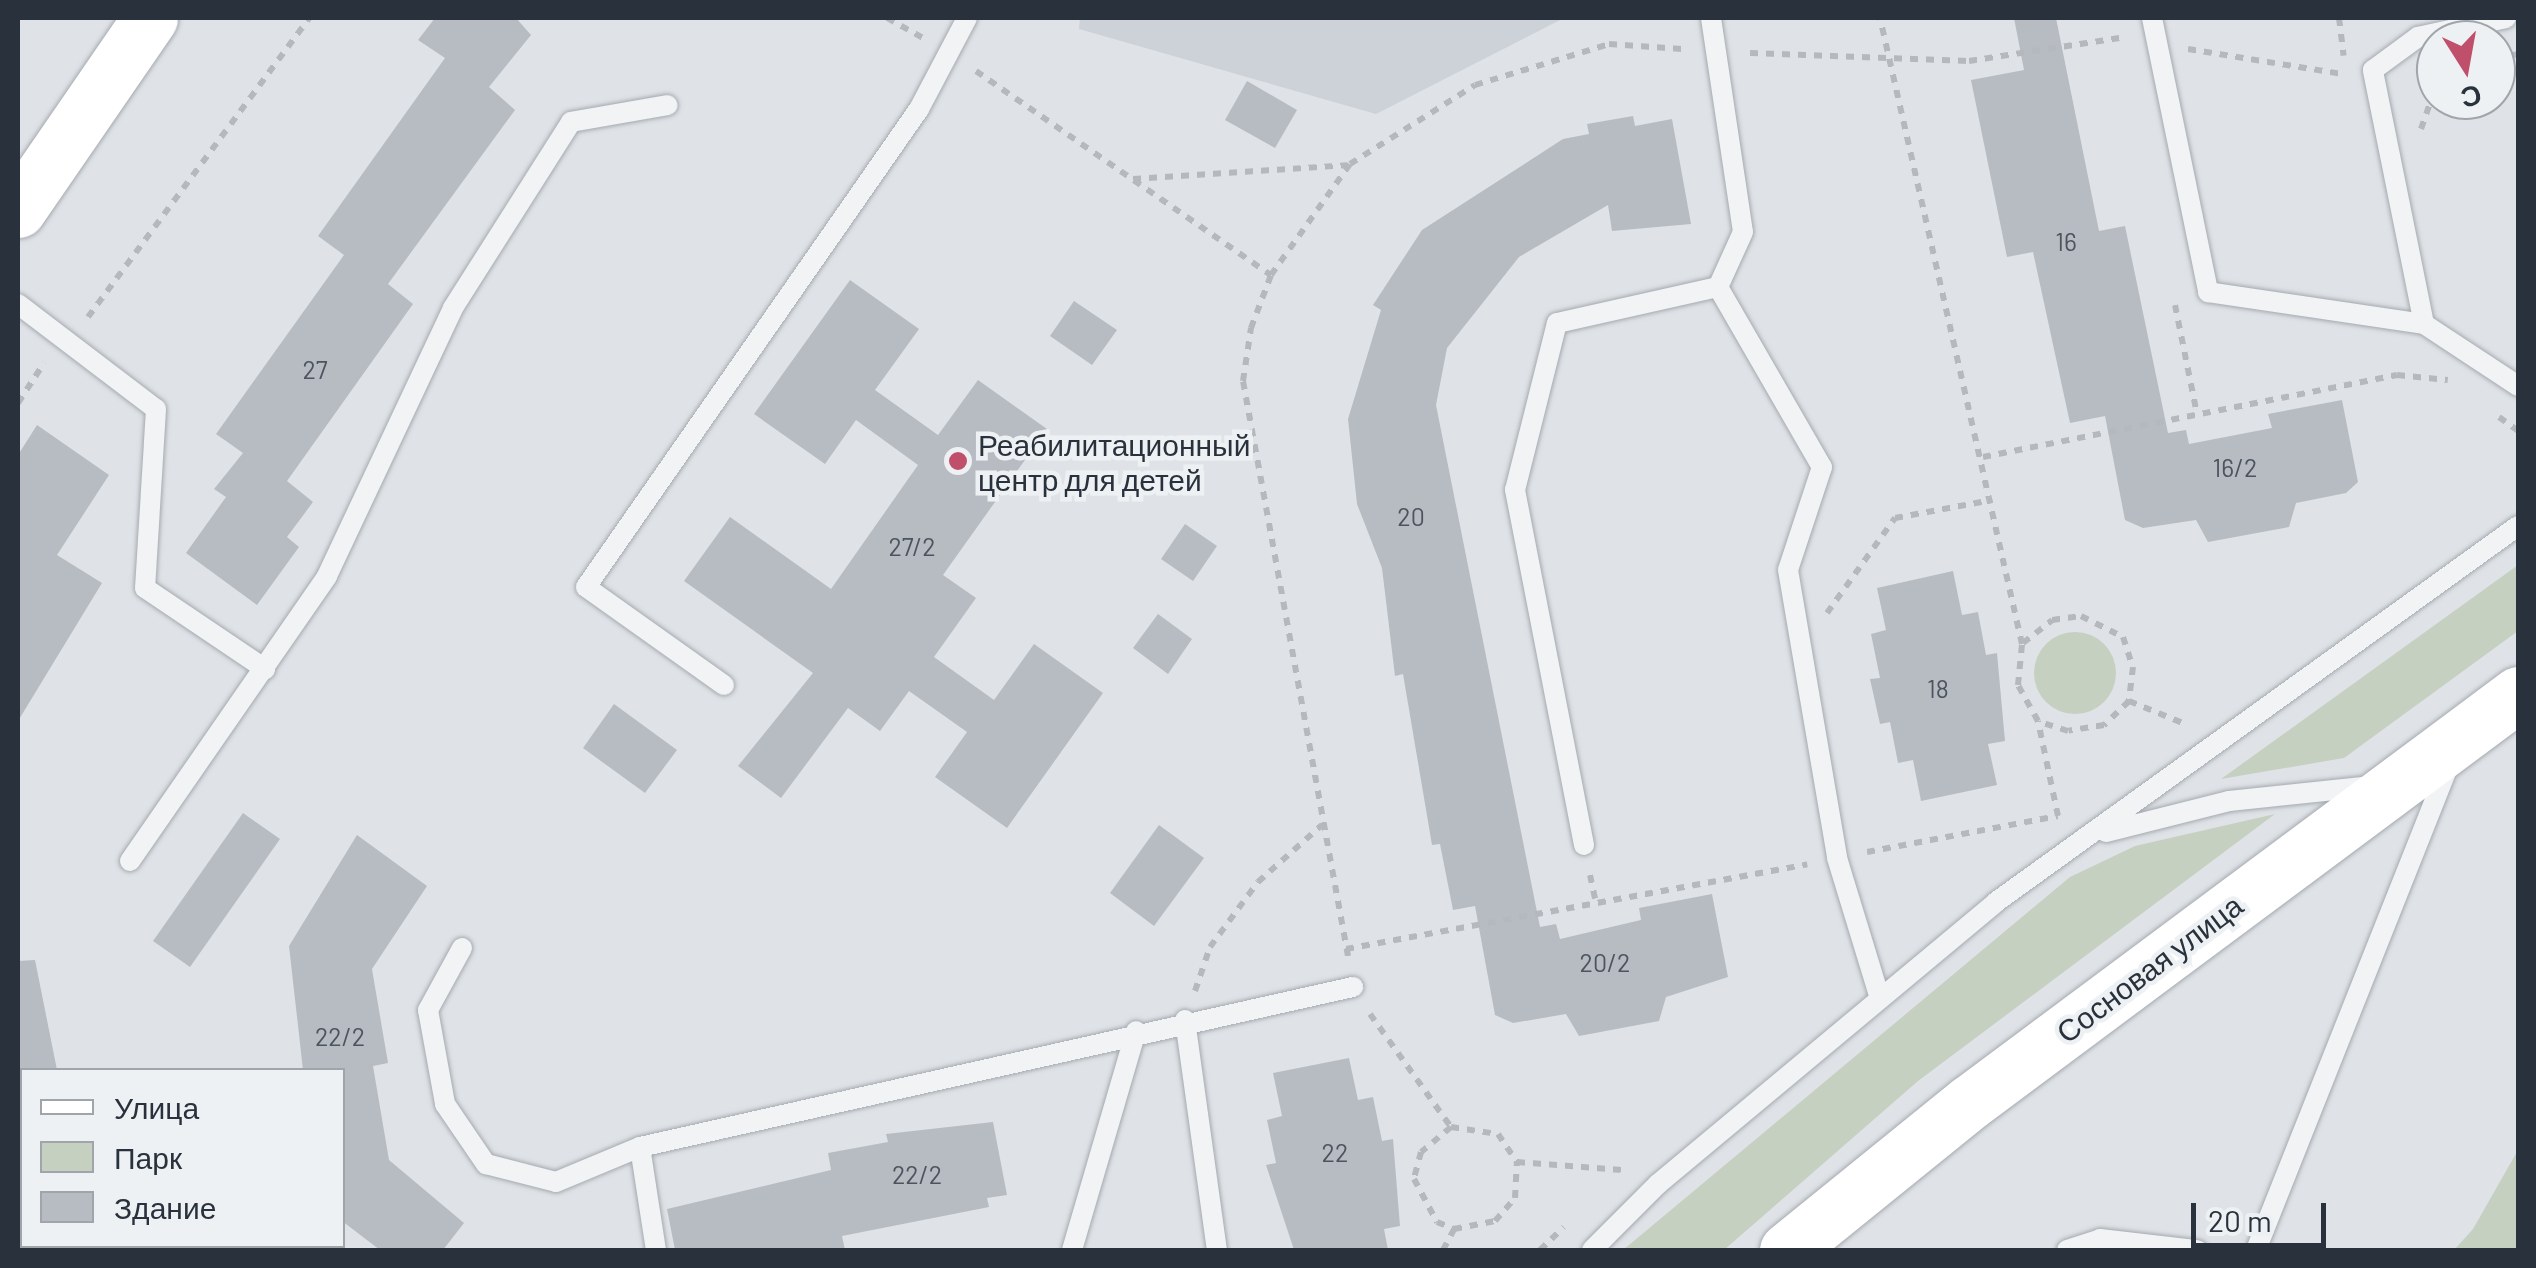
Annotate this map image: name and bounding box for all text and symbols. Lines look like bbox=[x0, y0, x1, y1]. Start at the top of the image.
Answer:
north arrow bbox=[2416, 20, 2516, 120]
text: С bbox=[2458, 79, 2485, 116]
house number: 16 bbox=[2055, 226, 2077, 256]
house number: 27 bbox=[302, 354, 328, 384]
place label: Реабилитационный центр для детей bbox=[978, 426, 1250, 496]
marker: Реабилитационный центр для детей bbox=[947, 450, 969, 472]
house number: 16/2 bbox=[2212, 452, 2258, 482]
house number: 20 bbox=[1397, 501, 1425, 531]
house number: 27/2 bbox=[888, 531, 936, 561]
house number: 18 bbox=[1927, 673, 1949, 703]
street label: Сосновая улица bbox=[2049, 886, 2249, 1050]
house number: 20/2 bbox=[1580, 947, 1630, 977]
house number: 22/2 bbox=[315, 1021, 365, 1051]
legend bbox=[20, 1068, 345, 1248]
text: Улица bbox=[114, 1089, 199, 1125]
house number: 22 bbox=[1322, 1137, 1348, 1167]
text: Парк bbox=[114, 1139, 182, 1175]
house number: 22/2 bbox=[892, 1159, 942, 1189]
scale bar bbox=[2196, 1183, 2331, 1245]
text: Здание bbox=[114, 1189, 216, 1225]
text: 20 m bbox=[2208, 1202, 2272, 1238]

